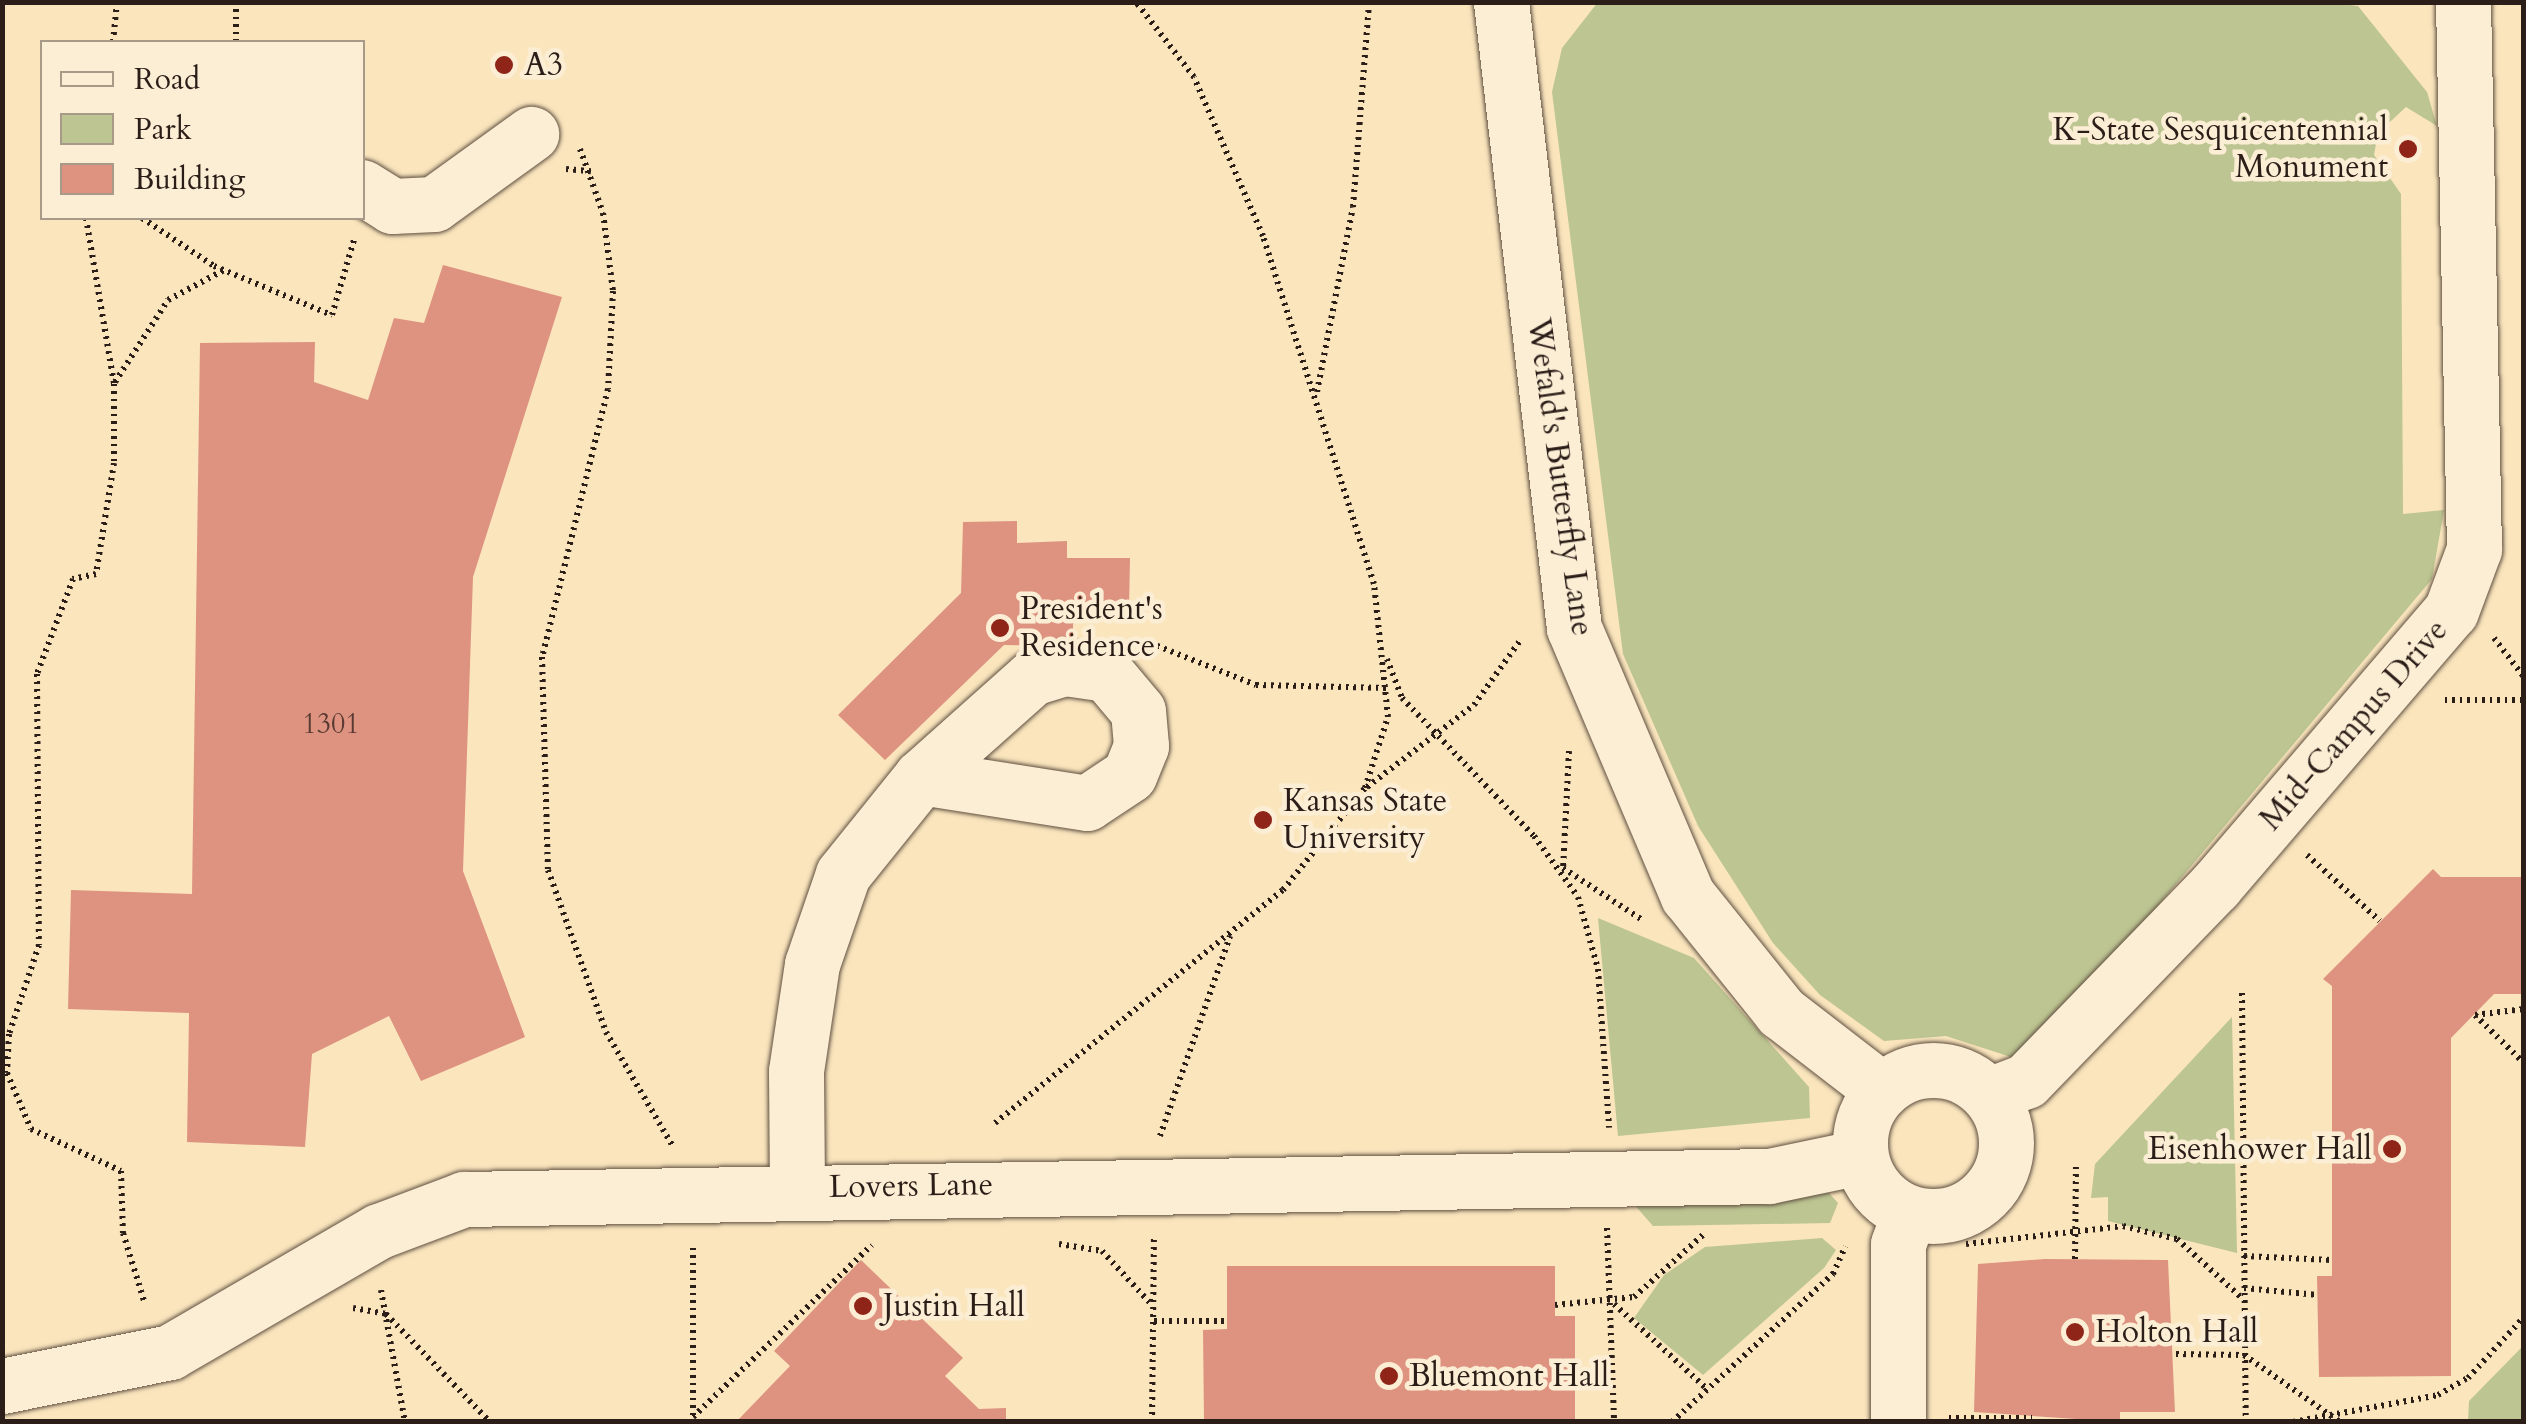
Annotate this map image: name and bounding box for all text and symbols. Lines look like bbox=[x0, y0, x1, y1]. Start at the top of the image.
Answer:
legend bbox=[40, 40, 365, 220]
place label: A3 bbox=[524, 46, 563, 84]
marker: A3 bbox=[493, 54, 515, 76]
text: Road bbox=[134, 59, 200, 100]
text: Park bbox=[134, 109, 192, 150]
place label: K-State Sesquicentennial Monument bbox=[2052, 112, 2388, 187]
marker: K-State Sesquicentennial Monument bbox=[2397, 138, 2419, 160]
text: Building bbox=[134, 159, 245, 200]
street label: Wefald's Butterfly Lane bbox=[1519, 316, 1601, 638]
place label: President's Residence bbox=[1020, 591, 1163, 666]
street label: Mid-Campus Drive bbox=[2252, 612, 2456, 838]
marker: President's Residence bbox=[989, 617, 1011, 639]
house number: 1301 bbox=[302, 707, 360, 741]
place label: Kansas State University bbox=[1283, 783, 1447, 858]
marker: Kansas State University bbox=[1252, 809, 1274, 831]
place label: Eisenhower Hall bbox=[2148, 1130, 2372, 1168]
marker: Eisenhower Hall bbox=[2381, 1138, 2403, 1160]
street label: Lovers Lane bbox=[829, 1165, 993, 1207]
place label: Justin Hall bbox=[883, 1287, 1025, 1325]
marker: Justin Hall bbox=[852, 1295, 874, 1317]
place label: Holton Hall bbox=[2095, 1313, 2258, 1351]
marker: Holton Hall bbox=[2064, 1321, 2086, 1343]
place label: Bluemont Hall bbox=[1409, 1357, 1609, 1395]
marker: Bluemont Hall bbox=[1378, 1365, 1400, 1387]

